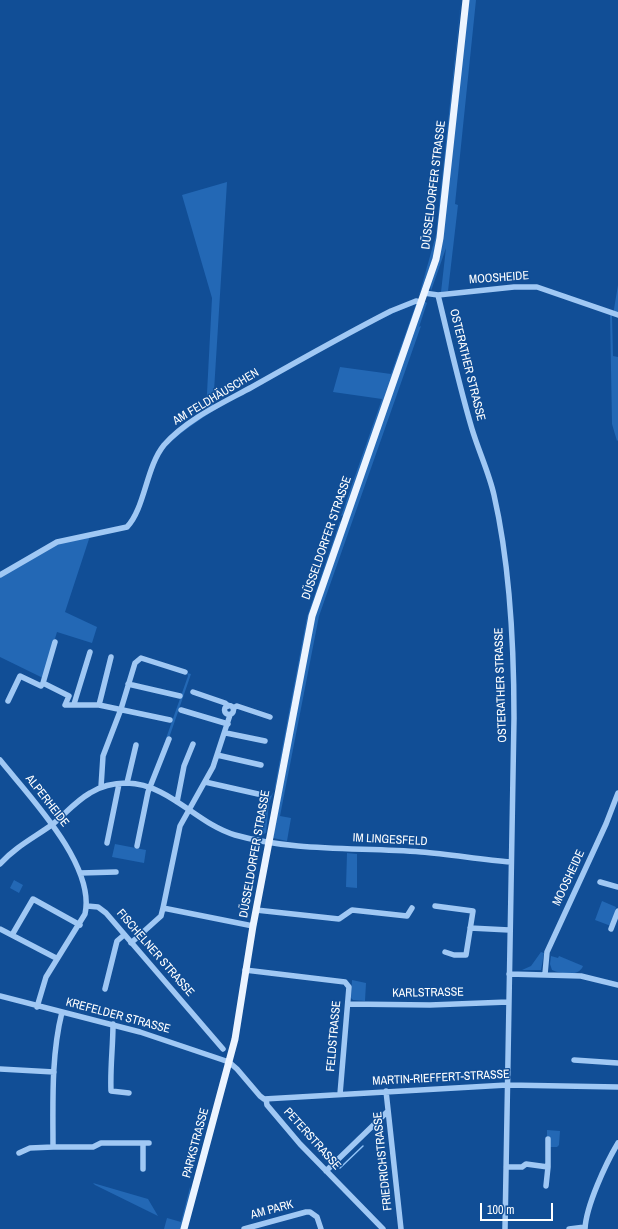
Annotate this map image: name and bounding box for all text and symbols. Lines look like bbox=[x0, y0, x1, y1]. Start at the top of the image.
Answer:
street label: DÜSSELDORFER STRASSE bbox=[419, 120, 449, 250]
street label: MOOSHEIDE bbox=[468, 269, 530, 287]
street label: OSTERATHER STRASSE bbox=[446, 307, 488, 423]
street label: AM FELDHÄUSCHEN bbox=[170, 366, 262, 428]
street label: DÜSSELDORFER STRASSE bbox=[299, 474, 355, 602]
street label: OSTERATHER STRASSE bbox=[492, 627, 510, 743]
street label: ALPERHEIDE bbox=[22, 772, 72, 830]
street label: DÜSSELDORFER STRASSE bbox=[237, 789, 273, 919]
street label: IM LINGESFELD bbox=[352, 831, 428, 849]
street label: MOOSHEIDE bbox=[550, 848, 588, 908]
street label: FISCHELNER STRASSE bbox=[113, 906, 197, 1000]
street label: KARLSTRASSE bbox=[392, 985, 464, 1001]
street label: KREFELDER STRASSE bbox=[64, 995, 172, 1037]
street label: FELDSTRASSE bbox=[324, 1000, 344, 1072]
street label: MARTIN-RIEFFERT-STRASSE bbox=[372, 1067, 510, 1089]
street label: PETERSTRASSE bbox=[280, 1105, 344, 1173]
street label: PARKSTRASSE bbox=[180, 1106, 212, 1180]
street label: FRIEDRICHSTRASSE bbox=[371, 1111, 395, 1211]
scale bar bbox=[482, 1195, 555, 1221]
street label: AM PARK bbox=[249, 1197, 295, 1223]
text: 100 m bbox=[487, 1202, 514, 1218]

